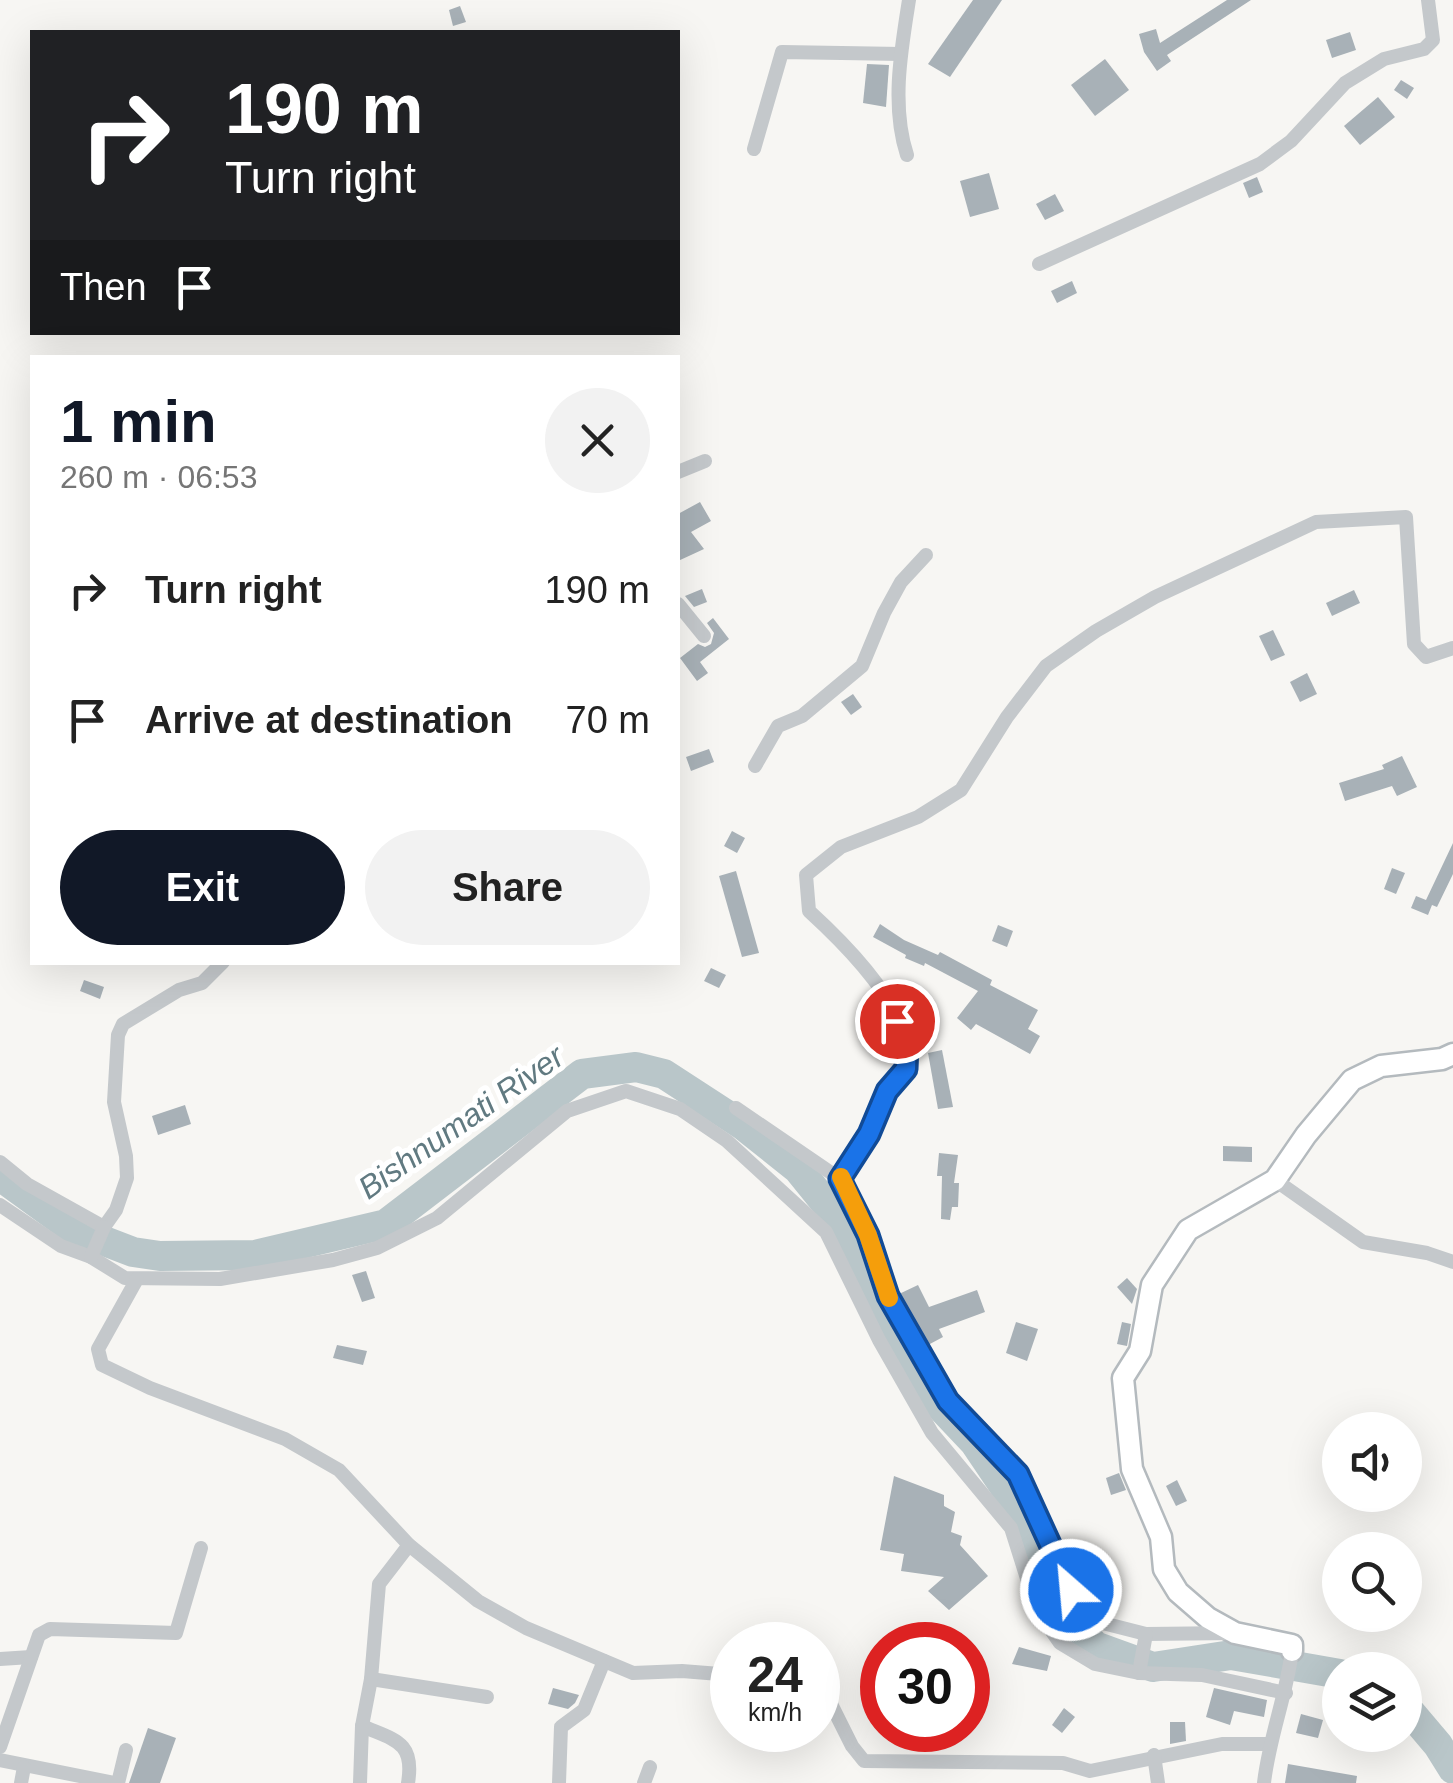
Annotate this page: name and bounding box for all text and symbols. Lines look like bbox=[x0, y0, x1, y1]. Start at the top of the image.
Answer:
icon: right bbox=[60, 70, 190, 200]
text: 190 m bbox=[225, 70, 423, 148]
text: Turn right bbox=[225, 152, 416, 203]
icon: arrive bbox=[167, 260, 222, 315]
text: Then bbox=[60, 266, 147, 308]
text: 1 min bbox=[60, 388, 217, 455]
button: close bbox=[545, 388, 650, 493]
text: 260 m · 06:53 bbox=[60, 459, 257, 495]
icon: right bbox=[60, 563, 115, 618]
text: Turn right bbox=[145, 569, 322, 611]
text: 190 m bbox=[544, 569, 650, 611]
icon: arrive bbox=[60, 693, 115, 748]
text: Arrive at destination bbox=[145, 699, 512, 741]
text: 70 m bbox=[566, 699, 650, 741]
button: Exit bbox=[60, 830, 345, 945]
button: Share bbox=[365, 830, 650, 945]
pin bbox=[855, 979, 940, 1064]
icon: arrive bbox=[870, 994, 925, 1049]
water label: Bishnumati River bbox=[352, 1037, 571, 1206]
map controls bbox=[1322, 1412, 1422, 1752]
button: sound bbox=[1322, 1412, 1422, 1512]
button: search bbox=[1322, 1532, 1422, 1632]
position arrow bbox=[1019, 1538, 1123, 1642]
speed limit sign: 30 bbox=[860, 1622, 990, 1752]
text: 24 bbox=[747, 1647, 803, 1703]
button: layers bbox=[1322, 1652, 1422, 1752]
text: km/h bbox=[748, 1698, 802, 1726]

